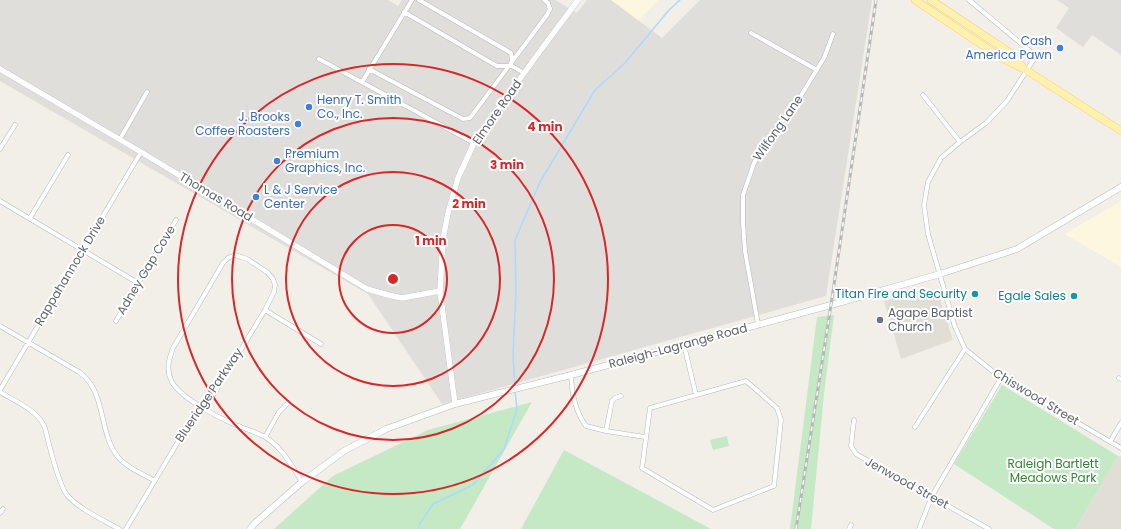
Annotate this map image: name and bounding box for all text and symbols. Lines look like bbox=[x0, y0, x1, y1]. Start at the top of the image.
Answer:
place label: Cash America Pawn bbox=[966, 32, 1052, 63]
marker: Cash America Pawn bbox=[1055, 43, 1065, 53]
street label: Elmore Road bbox=[468, 76, 525, 147]
place label: Henry T. Smith Co., Inc. bbox=[317, 91, 401, 122]
street label: Wilfong Lane bbox=[749, 91, 807, 164]
marker: Henry T. Smith Co., Inc. bbox=[304, 102, 314, 112]
place label: J. Brooks Coffee Roasters bbox=[195, 108, 290, 139]
text: 4 min bbox=[527, 118, 563, 135]
marker: J. Brooks Coffee Roasters bbox=[293, 119, 303, 129]
place label: Premium Graphics, Inc. bbox=[285, 145, 365, 176]
marker: Premium Graphics, Inc. bbox=[272, 156, 282, 166]
text: 3 min bbox=[490, 156, 524, 173]
street label: Thomas Road bbox=[176, 168, 256, 225]
place label: L & J Service Center bbox=[264, 181, 337, 212]
marker: L & J Service Center bbox=[251, 192, 261, 202]
text: 2 min bbox=[452, 195, 486, 212]
street label: Rappahannock Drive bbox=[30, 213, 109, 329]
street label: Adney Gap Cove bbox=[112, 222, 179, 317]
text: 1 min bbox=[415, 232, 447, 249]
centre of rings bbox=[386, 272, 400, 286]
place label: Titan Fire and Security bbox=[835, 285, 967, 302]
place label: Egale Sales bbox=[998, 287, 1066, 304]
marker: Titan Fire and Security bbox=[970, 289, 980, 299]
marker: Egale Sales bbox=[1069, 291, 1079, 301]
place label: Agape Baptist Church bbox=[888, 304, 973, 335]
marker: Agape Baptist Church bbox=[875, 315, 885, 325]
street label: Raleigh-Lagrange Road bbox=[607, 319, 749, 372]
street label: Blueridge Parkway bbox=[171, 344, 247, 445]
street label: Chiswood Street bbox=[990, 364, 1083, 429]
street label: Jenwood Street bbox=[862, 453, 952, 513]
park label: Raleigh Bartlett Meadows Park bbox=[1007, 455, 1099, 486]

